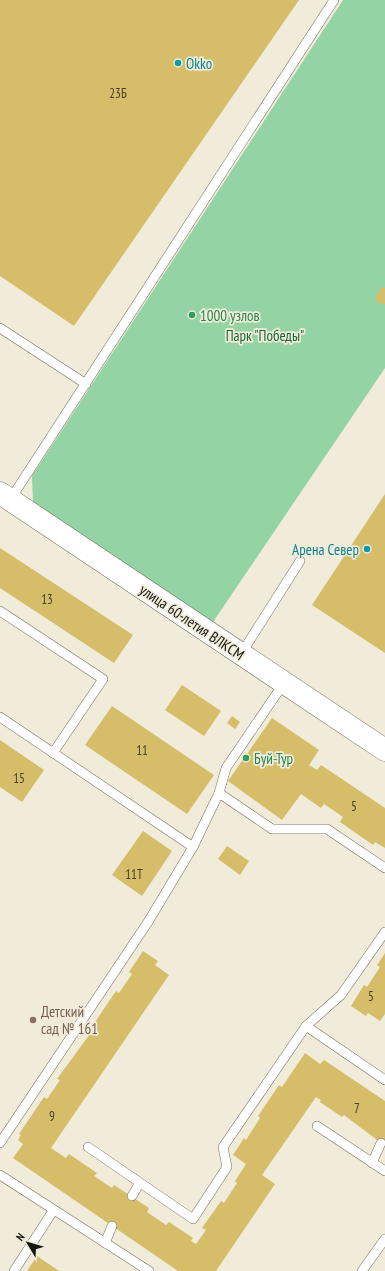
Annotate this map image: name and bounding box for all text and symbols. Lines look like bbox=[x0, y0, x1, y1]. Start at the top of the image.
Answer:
place label: Okko bbox=[186, 54, 212, 73]
marker: Okko bbox=[173, 58, 183, 68]
house number: 23Б bbox=[109, 85, 127, 102]
place label: 1000 узлов bbox=[200, 306, 260, 325]
marker: 1000 узлов bbox=[187, 310, 197, 320]
park label: Парк "Победы" bbox=[226, 326, 304, 345]
place label: Арена Север bbox=[292, 540, 359, 559]
marker: Арена Север bbox=[362, 544, 372, 554]
street label: улица 60-летия ВЛКСМ bbox=[136, 580, 248, 664]
house number: 13 bbox=[41, 591, 53, 608]
house number: 11 bbox=[136, 742, 148, 759]
place label: Буй-Тур bbox=[254, 749, 293, 768]
marker: Буй-Тур bbox=[241, 753, 251, 763]
house number: 15 bbox=[13, 770, 25, 787]
house number: 5 bbox=[351, 798, 357, 815]
house number: 11Т bbox=[125, 866, 143, 883]
house number: 5 bbox=[368, 988, 374, 1005]
place label: Детский сад № 161 bbox=[41, 1002, 98, 1038]
marker: Детский сад № 161 bbox=[28, 1015, 38, 1025]
house number: 7 bbox=[354, 1100, 360, 1117]
house number: 9 bbox=[49, 1108, 55, 1125]
north arrow bbox=[8, 1223, 48, 1263]
text: N bbox=[13, 1230, 27, 1243]

